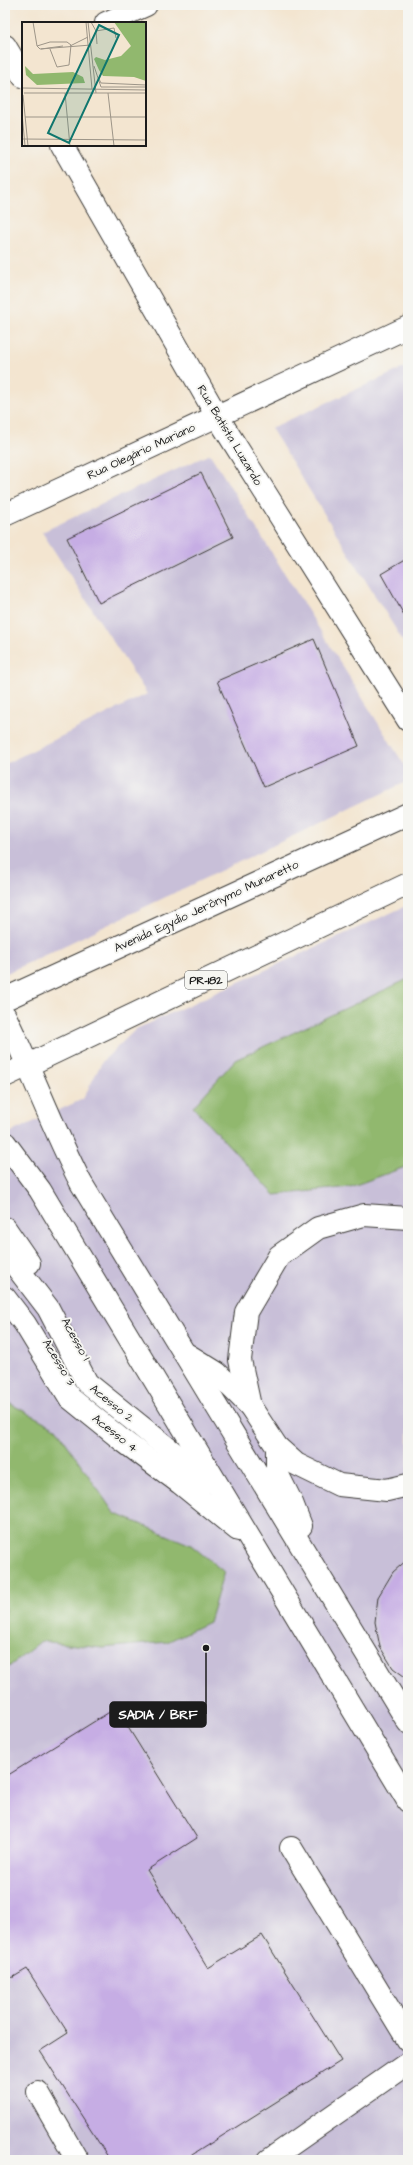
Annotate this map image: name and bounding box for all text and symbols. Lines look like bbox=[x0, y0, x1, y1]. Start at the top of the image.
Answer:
inset map bbox=[22, 22, 146, 146]
street label: Rua Batista Luzardo bbox=[193, 382, 267, 489]
street label: Rua Olegário Mariano bbox=[84, 419, 199, 485]
street label: Avenida Egydio Jerônymo Munaretto bbox=[111, 856, 302, 958]
road number: PR-182 bbox=[185, 971, 227, 989]
street label: Acesso 1 bbox=[57, 1315, 95, 1364]
street label: Acesso 3 bbox=[38, 1336, 79, 1389]
street label: Acesso 2 bbox=[86, 1380, 137, 1427]
street label: Acesso 4 bbox=[88, 1410, 141, 1457]
callout: SADIA / BRF bbox=[110, 1702, 206, 1727]
text: SADIA / BRF bbox=[117, 1706, 199, 1724]

